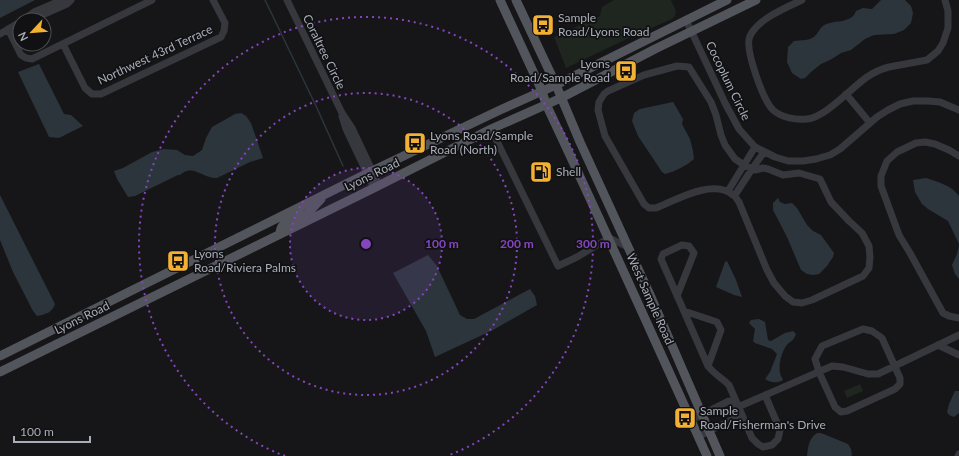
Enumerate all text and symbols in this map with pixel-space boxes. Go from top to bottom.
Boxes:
place label: Sample Road/Lyons Road [558,10,649,39]
north arrow [12,12,52,52]
street label: Coraltree Circle [300,12,349,92]
bus stop icon: Sample Road/Lyons Road [530,12,556,38]
street label: Northwest 43rd Terrace [95,21,215,88]
text: N [15,30,30,43]
street label: Cocoplum Circle [703,39,754,123]
place label: Lyons Road/Sample Road [510,56,610,85]
bus stop icon: Lyons Road/Sample Road [613,58,639,84]
place label: Lyons Road/Sample Road (North) [430,128,533,157]
bus stop icon: Lyons Road/Sample Road (North) [402,130,428,156]
street label: Lyons Road [342,155,402,194]
fuel station icon: Shell [528,159,554,185]
place label: Shell [556,164,581,179]
text: 100 m [425,236,459,251]
text: 200 m [500,236,534,251]
text: 300 m [576,236,610,251]
centre of rings [359,237,373,251]
place label: Lyons Road/Riviera Palms [194,246,296,275]
bus stop icon: Lyons Road/Riviera Palms [165,248,191,274]
street label: West Sample Road [624,251,677,347]
street label: Lyons Road [52,298,112,337]
place label: Sample Road/Fisherman's Drive [700,403,826,432]
bus stop icon: Sample Road/Fisherman's Drive [672,405,698,431]
scale bar [14,418,90,444]
text: 100 m [20,424,54,439]

